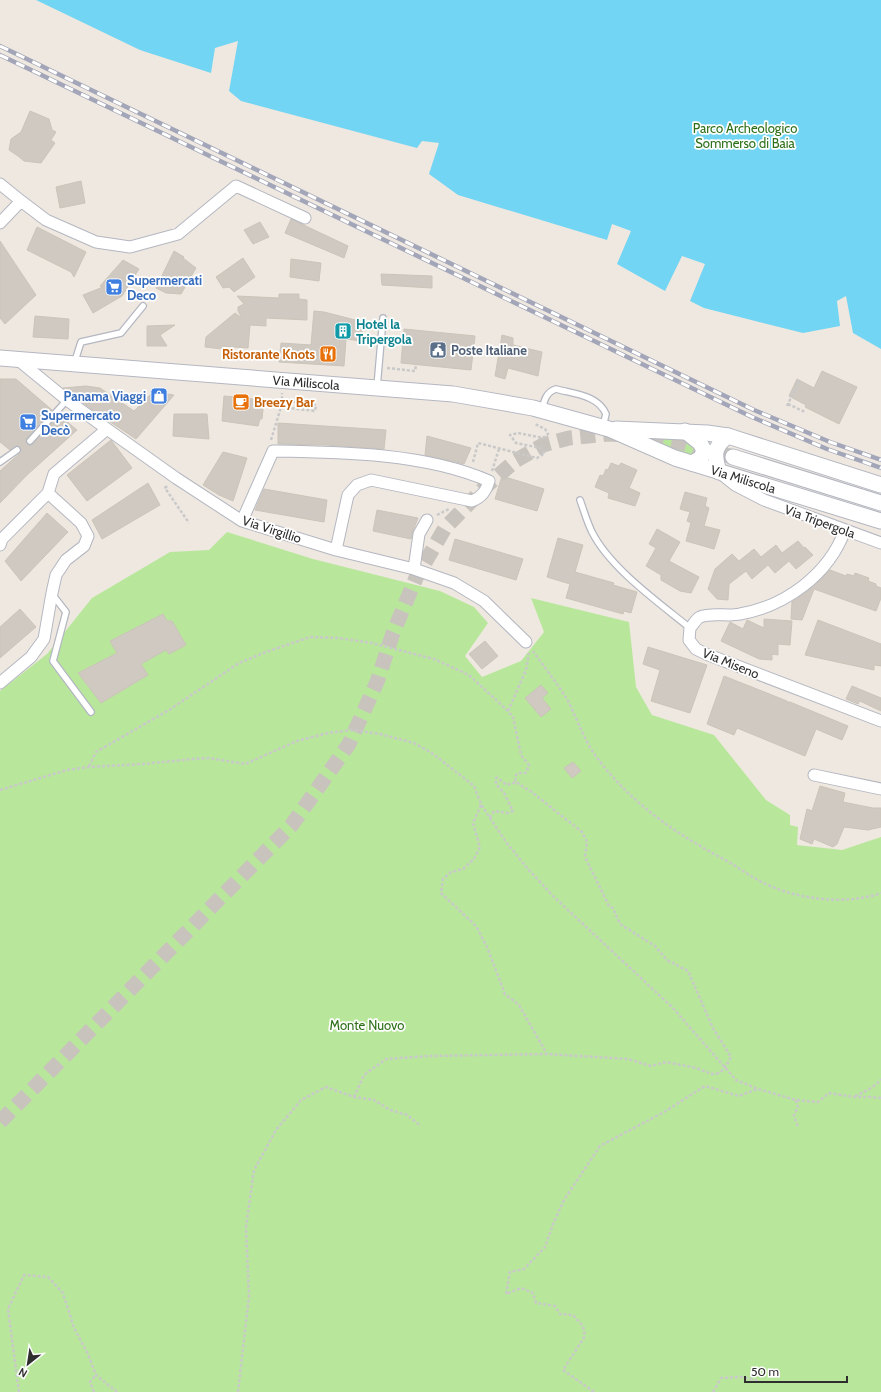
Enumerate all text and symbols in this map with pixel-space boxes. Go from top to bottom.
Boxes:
park label: Parco Archeologico Sommerso di Baia [693,120,797,151]
place label: Supermercati Deco [127,272,202,303]
supermarket icon: Supermercati Deco [104,277,124,297]
place label: Hotel la Tripergola [356,316,412,347]
building icon: Hotel la Tripergola [333,321,353,341]
public building icon: Poste Italiane [428,340,448,360]
place label: Poste Italiane [451,342,527,358]
restaurant icon: Ristorante Knots [318,344,338,364]
place label: Ristorante Knots [222,346,315,362]
street label: Via Miliscola [272,372,341,393]
shop icon: Panama Viaggi [149,386,169,406]
place label: Panama Viaggi [64,388,146,404]
cafe icon: Breezy Bar [231,392,251,412]
place label: Breezy Bar [254,394,315,410]
place label: Supermercato Decò [41,407,121,438]
supermarket icon: Supermercato Decò [18,412,38,432]
street label: Via Miliscola [709,461,778,497]
street label: Via Tripergola [783,501,858,541]
street label: Via Virgillio [240,512,304,546]
street label: Via Miseno [700,644,762,682]
park label: Monte Nuovo [330,1017,404,1033]
north arrow [8,1344,48,1384]
scale bar [745,1358,847,1384]
text: 50 m [751,1364,779,1379]
text: N [16,1365,30,1381]

